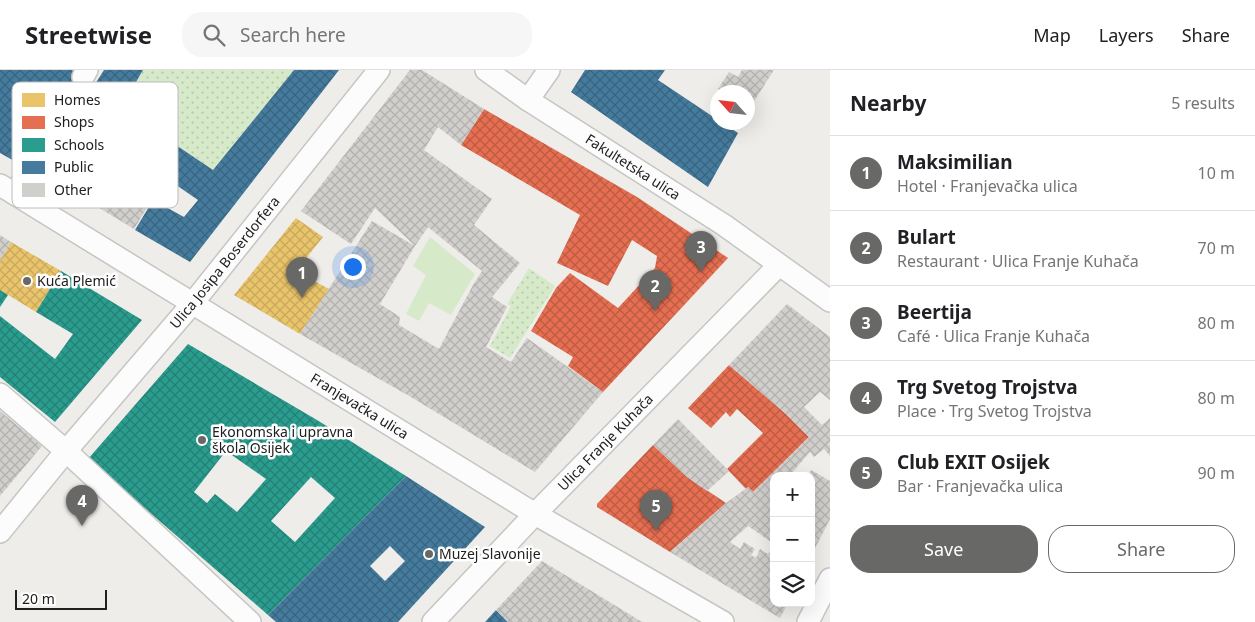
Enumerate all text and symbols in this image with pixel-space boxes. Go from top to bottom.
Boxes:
search box [182,12,532,57]
text: Streetwise [25,18,152,51]
icon: search [200,21,228,49]
text: Search here [240,22,346,48]
text: Map [1033,23,1071,47]
text: Layers [1099,23,1154,47]
text: Share [1182,23,1230,47]
legend [12,82,178,208]
north arrow [710,85,755,130]
text: Nearby [850,89,926,117]
text: Homes [54,90,101,109]
text: 5 results [1171,92,1235,114]
text: Shops [54,112,94,131]
street label: Fakultetska ulica [582,129,684,204]
text: Schools [54,135,105,154]
text: Maksimilian [897,149,1013,175]
text: Public [54,157,94,176]
text: 1 [861,162,871,184]
text: 10 m [1198,162,1235,184]
text: Hotel · Franjevačka ulica [897,175,1078,197]
text: Other [54,180,93,199]
street label: Ulica Josipa Boserdorfera [165,192,284,332]
text: Bulart [897,224,956,250]
pin: 3 [685,231,717,272]
text: 2 [861,237,871,259]
text: 70 m [1198,237,1235,259]
text: Restaurant · Ulica Franje Kuhača [897,250,1139,272]
your location [340,254,366,280]
pin: 1 [286,257,318,298]
pin: 2 [639,270,671,311]
place label: Kuća Plemić [37,271,116,290]
marker: Kuća Plemić [21,275,33,287]
text: Beertija [897,299,972,325]
text: 3 [861,312,871,334]
text: 80 m [1198,312,1235,334]
text: Café · Ulica Franje Kuhača [897,325,1090,347]
street label: Franjevačka ulica [307,368,412,443]
text: Trg Svetog Trojstva [897,374,1078,400]
text: 4 [861,387,871,409]
text: 80 m [1198,387,1235,409]
street label: Ulica Franje Kuhača [553,389,657,494]
text: Place · Trg Svetog Trojstva [897,400,1092,422]
place label: Ekonomska i upravna škola Osijek [212,422,353,457]
marker: Ekonomska i upravna škola Osijek [196,434,208,446]
text: Club EXIT Osijek [897,449,1050,475]
text: 5 [861,462,871,484]
text: 90 m [1198,462,1235,484]
map controls [770,472,815,607]
button: + [770,472,815,517]
text: Bar · Franjevačka ulica [897,475,1063,497]
pin: 4 [66,485,98,526]
pin: 5 [640,490,672,531]
button: − [770,517,815,562]
button: Save [850,525,1038,573]
button: Share [1048,525,1235,573]
place label: Muzej Slavonije [439,544,541,563]
marker: Muzej Slavonije [423,548,435,560]
button: layers [770,562,815,607]
scale bar [15,587,108,610]
text: 20 m [22,589,55,608]

